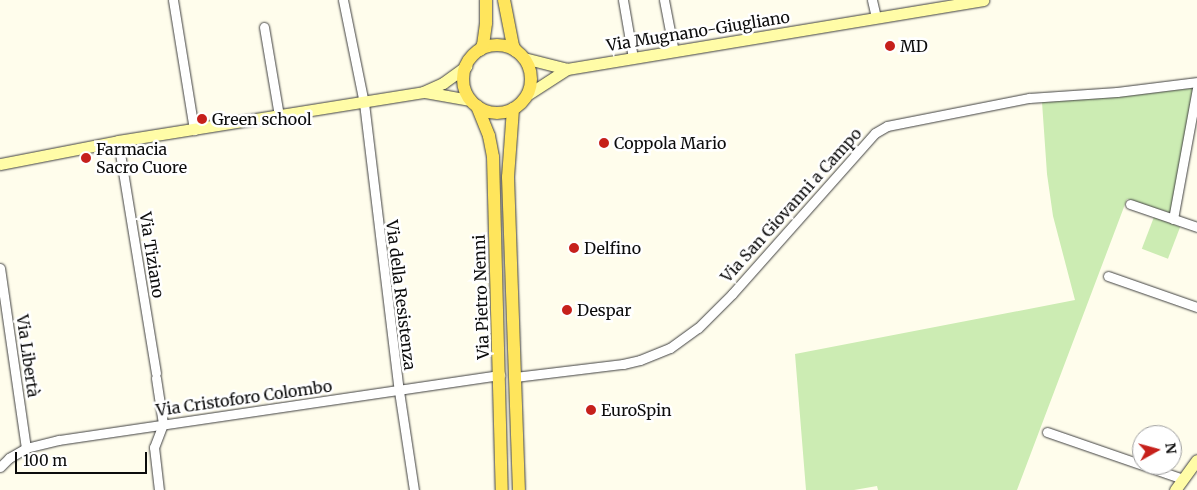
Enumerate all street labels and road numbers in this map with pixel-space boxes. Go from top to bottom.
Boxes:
street label: Via Mugnano-Giugliano [605,7,791,55]
street label: Via San Giovanni a Campo [717,124,865,286]
street label: Via Tiziano [136,211,168,299]
street label: Via della Resistenza [382,219,420,371]
street label: Via Pietro Nenni [469,234,493,360]
street label: Via Libertà [13,313,43,399]
street label: Via Cristoforo Colombo [155,376,333,420]

